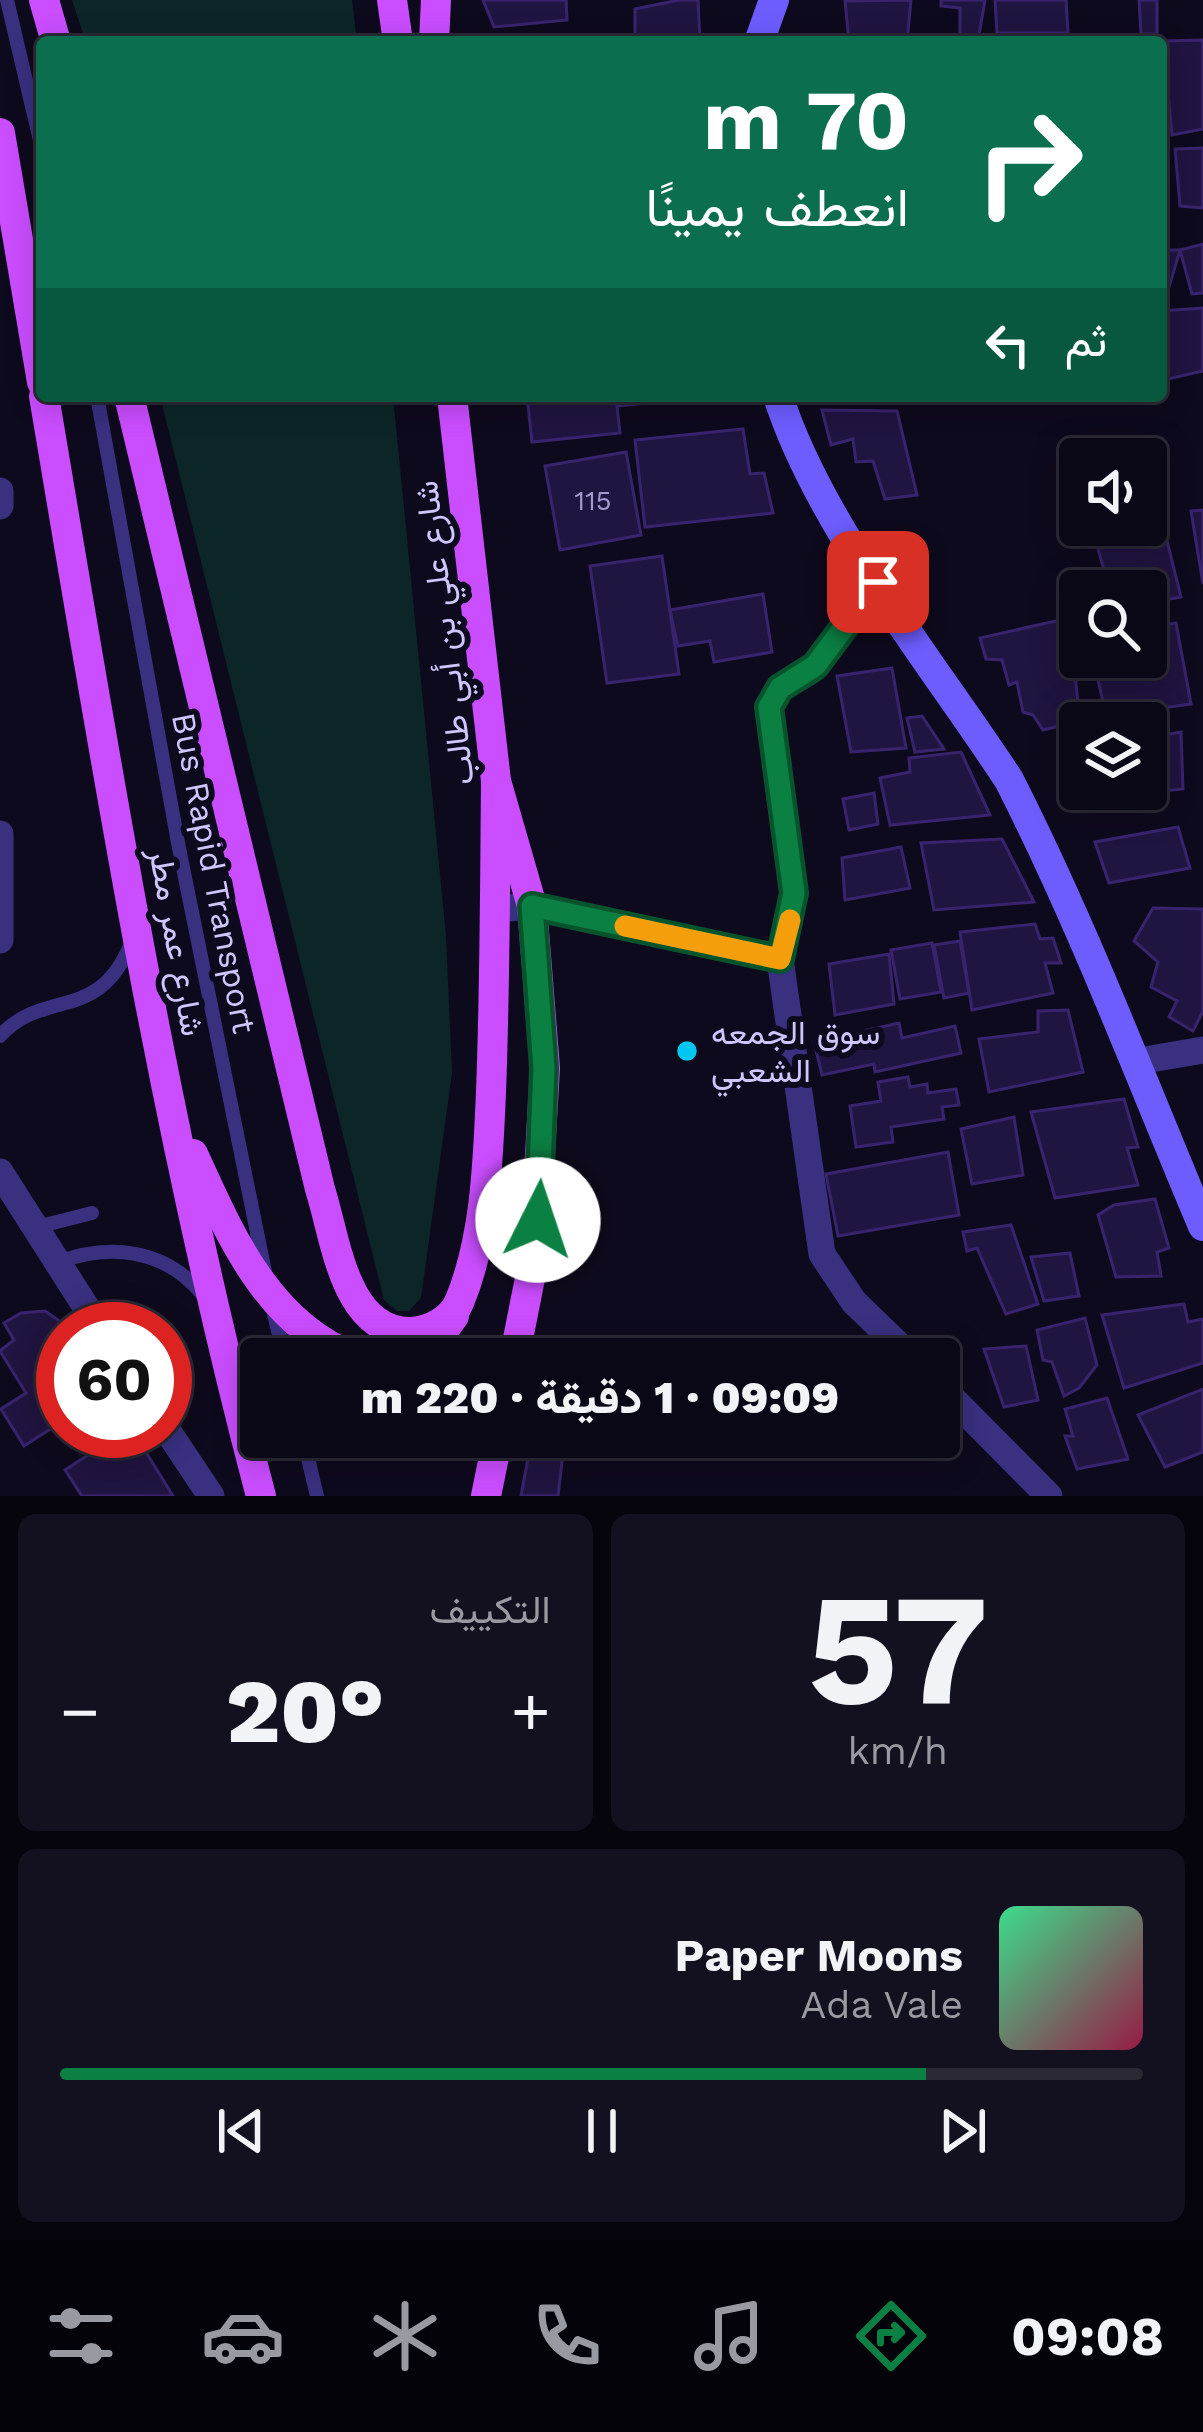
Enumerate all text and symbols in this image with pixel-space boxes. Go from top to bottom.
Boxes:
text: 70 m [703,71,909,169]
icon: right [951,84,1107,240]
text: انعطف يمينًا [645,176,909,239]
icon: left [975,312,1041,378]
text: ثم [1065,314,1107,367]
map controls [1059,438,1167,810]
button: sound [1059,438,1167,546]
street label: شارع علي بن أبي طالب [406,478,489,787]
house number: 115 [575,485,611,517]
pin [827,531,929,633]
icon: arrive [845,549,911,615]
button: search [1059,570,1167,678]
button: layers [1059,702,1167,810]
street label: Bus Rapid Transport [164,709,264,1037]
street label: شارع عمر مطر [138,844,213,1040]
place label: سوق الجمعه الشعبي [711,1013,880,1097]
marker: سوق الجمعه الشعبي [674,1038,700,1064]
position arrow [475,1157,601,1283]
speed limit sign: 60 [36,1302,192,1458]
text: 09:09 · 1 دقيقة · 220 m [361,1371,839,1424]
text: 57 [807,1558,988,1741]
text: التكييف [430,1587,551,1632]
text: 20° [226,1658,384,1764]
text: − [60,1673,100,1750]
text: + [511,1673,551,1750]
text: km/h [848,1728,948,1773]
text: Paper Moons [674,1929,963,1982]
text: Ada Vale [801,1982,963,2027]
icon: previous [208,2098,274,2164]
icon: pause [569,2098,635,2164]
icon: next [930,2098,996,2164]
icon: filters [39,2294,123,2378]
icon: car [201,2294,285,2378]
icon: climate [363,2294,447,2378]
icon: phone [525,2294,609,2378]
icon: music [687,2294,771,2378]
icon: directions [849,2294,933,2378]
text: 09:08 [1011,2305,1164,2368]

